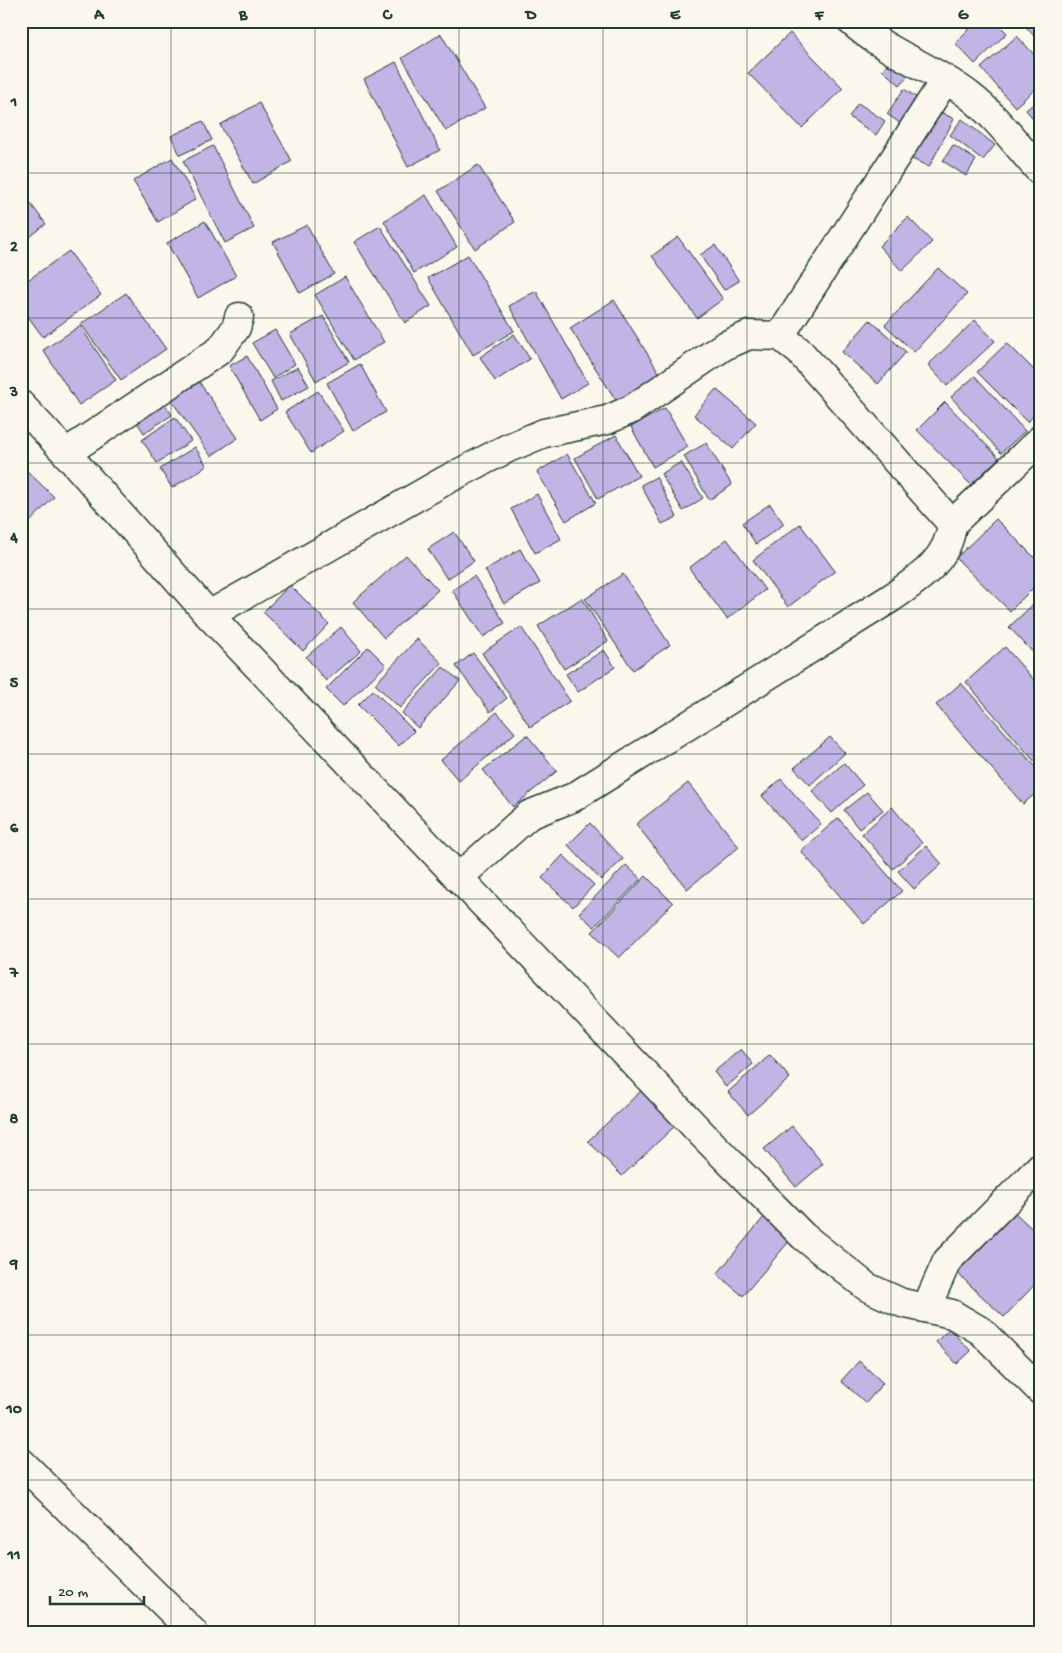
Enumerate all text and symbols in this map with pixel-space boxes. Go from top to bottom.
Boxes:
text: A [93,7,105,26]
text: B [238,7,248,26]
text: C [382,7,393,26]
text: D [524,7,537,26]
text: E [670,7,681,26]
text: F [814,7,825,26]
text: G [958,7,969,26]
text: 1 [10,94,17,113]
text: 2 [10,239,18,258]
text: 3 [9,384,18,403]
text: 4 [9,530,18,549]
text: 5 [10,675,19,694]
text: 6 [10,820,19,839]
text: 7 [9,965,19,984]
text: 8 [10,1111,19,1130]
text: 9 [9,1256,18,1275]
text: 10 [5,1401,22,1420]
text: 11 [7,1547,20,1566]
scale bar [50,1573,144,1605]
text: 20 m [58,1584,88,1602]

